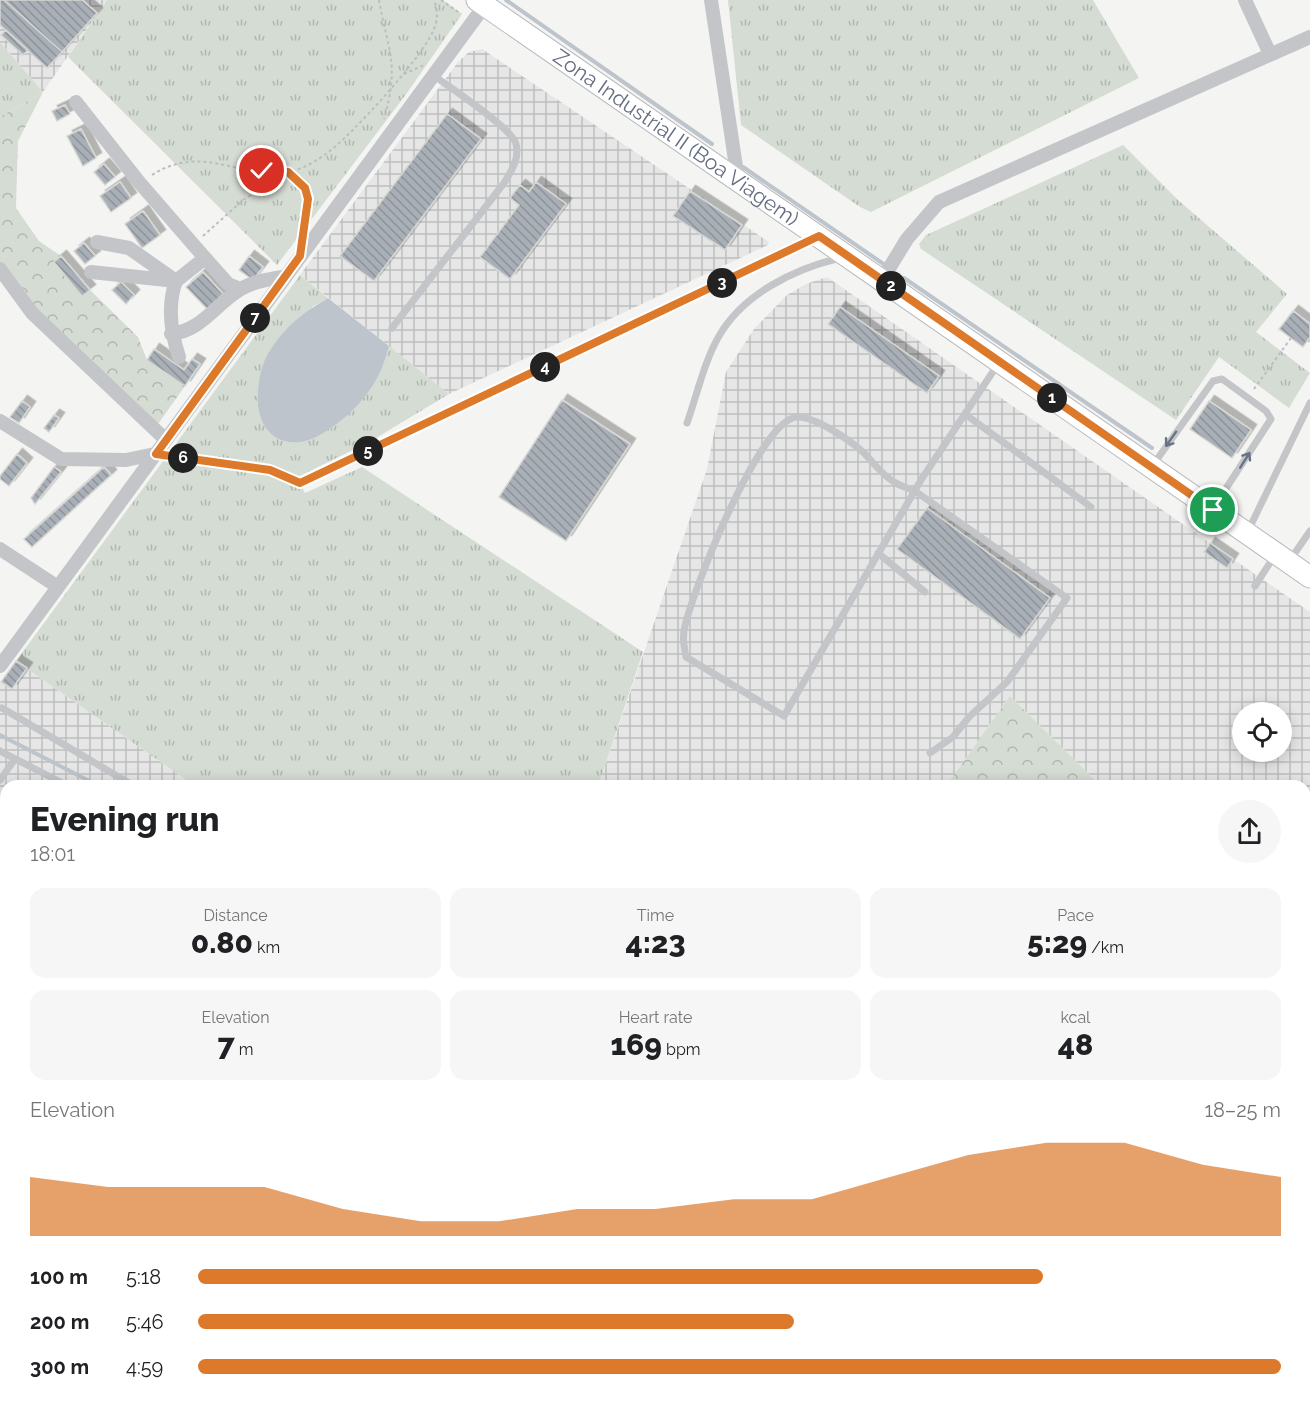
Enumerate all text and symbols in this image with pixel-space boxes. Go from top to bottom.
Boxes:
street label: Zona Industrial II (Boa Viagem) [549,44,804,231]
pin [236,145,287,196]
icon: check [245,154,278,187]
pin: 3 [707,268,737,298]
pin: 2 [876,271,906,301]
text: 3 [718,273,726,292]
text: 2 [886,276,896,295]
pin: 7 [240,303,270,333]
text: 7 [251,308,259,327]
pin: 4 [530,352,560,382]
text: 4 [540,357,550,376]
pin: 1 [1037,383,1067,413]
text: 1 [1048,388,1056,407]
one-way arrow [1165,431,1177,447]
pin: 5 [353,436,383,466]
text: 5 [364,441,372,460]
pin: 6 [168,443,198,473]
text: 6 [178,448,188,467]
one-way arrow [1239,452,1251,469]
pin [1187,484,1238,535]
icon: arrive [1196,493,1229,526]
map controls [1232,702,1292,762]
button: locate [1232,702,1292,762]
text: Evening run [30,800,220,839]
button: share [1218,800,1281,863]
text: 18:01 [30,842,75,866]
text: Distance [203,906,268,925]
text: Time [637,906,674,925]
text: Pace [1057,906,1094,925]
text: 0.80 [191,925,253,960]
text: 4:23 [625,925,686,960]
text: 5:29 [1027,925,1087,960]
text: km [253,938,280,957]
text: /km [1087,938,1124,957]
text: Elevation [202,1008,269,1027]
text: Heart rate [619,1008,692,1027]
text: kcal [1061,1008,1090,1027]
text: 7 [217,1027,235,1062]
text: 169 [611,1027,662,1062]
text: 48 [1058,1027,1093,1062]
text: m [235,1040,254,1059]
text: bpm [662,1040,700,1059]
text: Elevation [30,1098,115,1122]
text: 18–25 m [1204,1098,1281,1122]
text: 100 m [30,1265,88,1289]
text: 5:18 [126,1265,161,1289]
text: 200 m [30,1310,89,1334]
text: 5:46 [126,1310,164,1334]
text: 300 m [30,1355,89,1379]
text: 4:59 [126,1355,163,1379]

